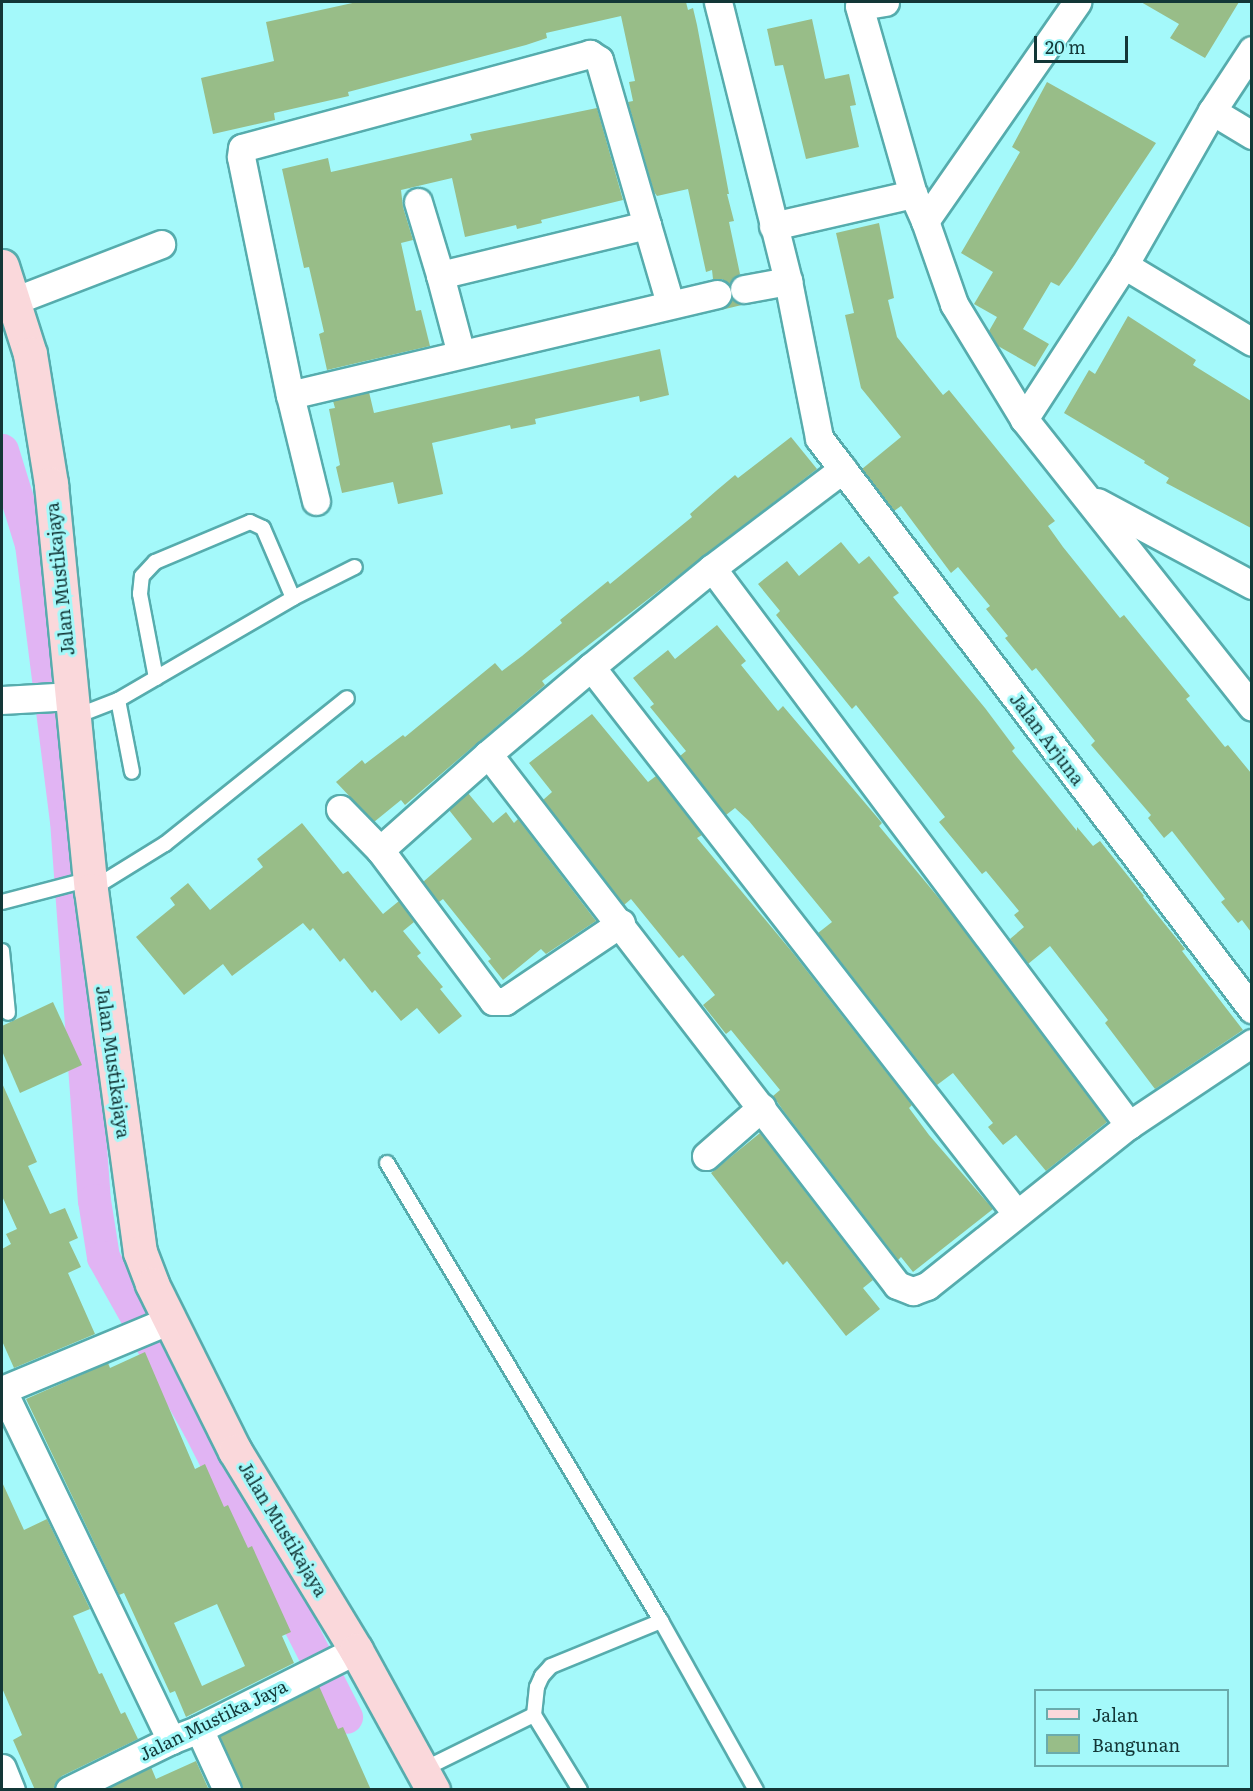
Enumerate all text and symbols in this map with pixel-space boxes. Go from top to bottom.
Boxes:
scale bar [1037,24,1132,62]
text: 20 m [1045,33,1086,60]
street label: Jalan Mustikajaya [41,501,79,657]
street label: Jalan Arjuna [1005,689,1089,789]
street label: Jalan Mustikajaya [92,984,134,1140]
street label: Jalan Mustikajaya [234,1457,332,1601]
street label: Jalan Mustika Jaya [135,1675,291,1765]
legend [1034,1689,1229,1767]
text: Jalan [1092,1701,1138,1728]
text: Bangunan [1092,1731,1180,1758]

